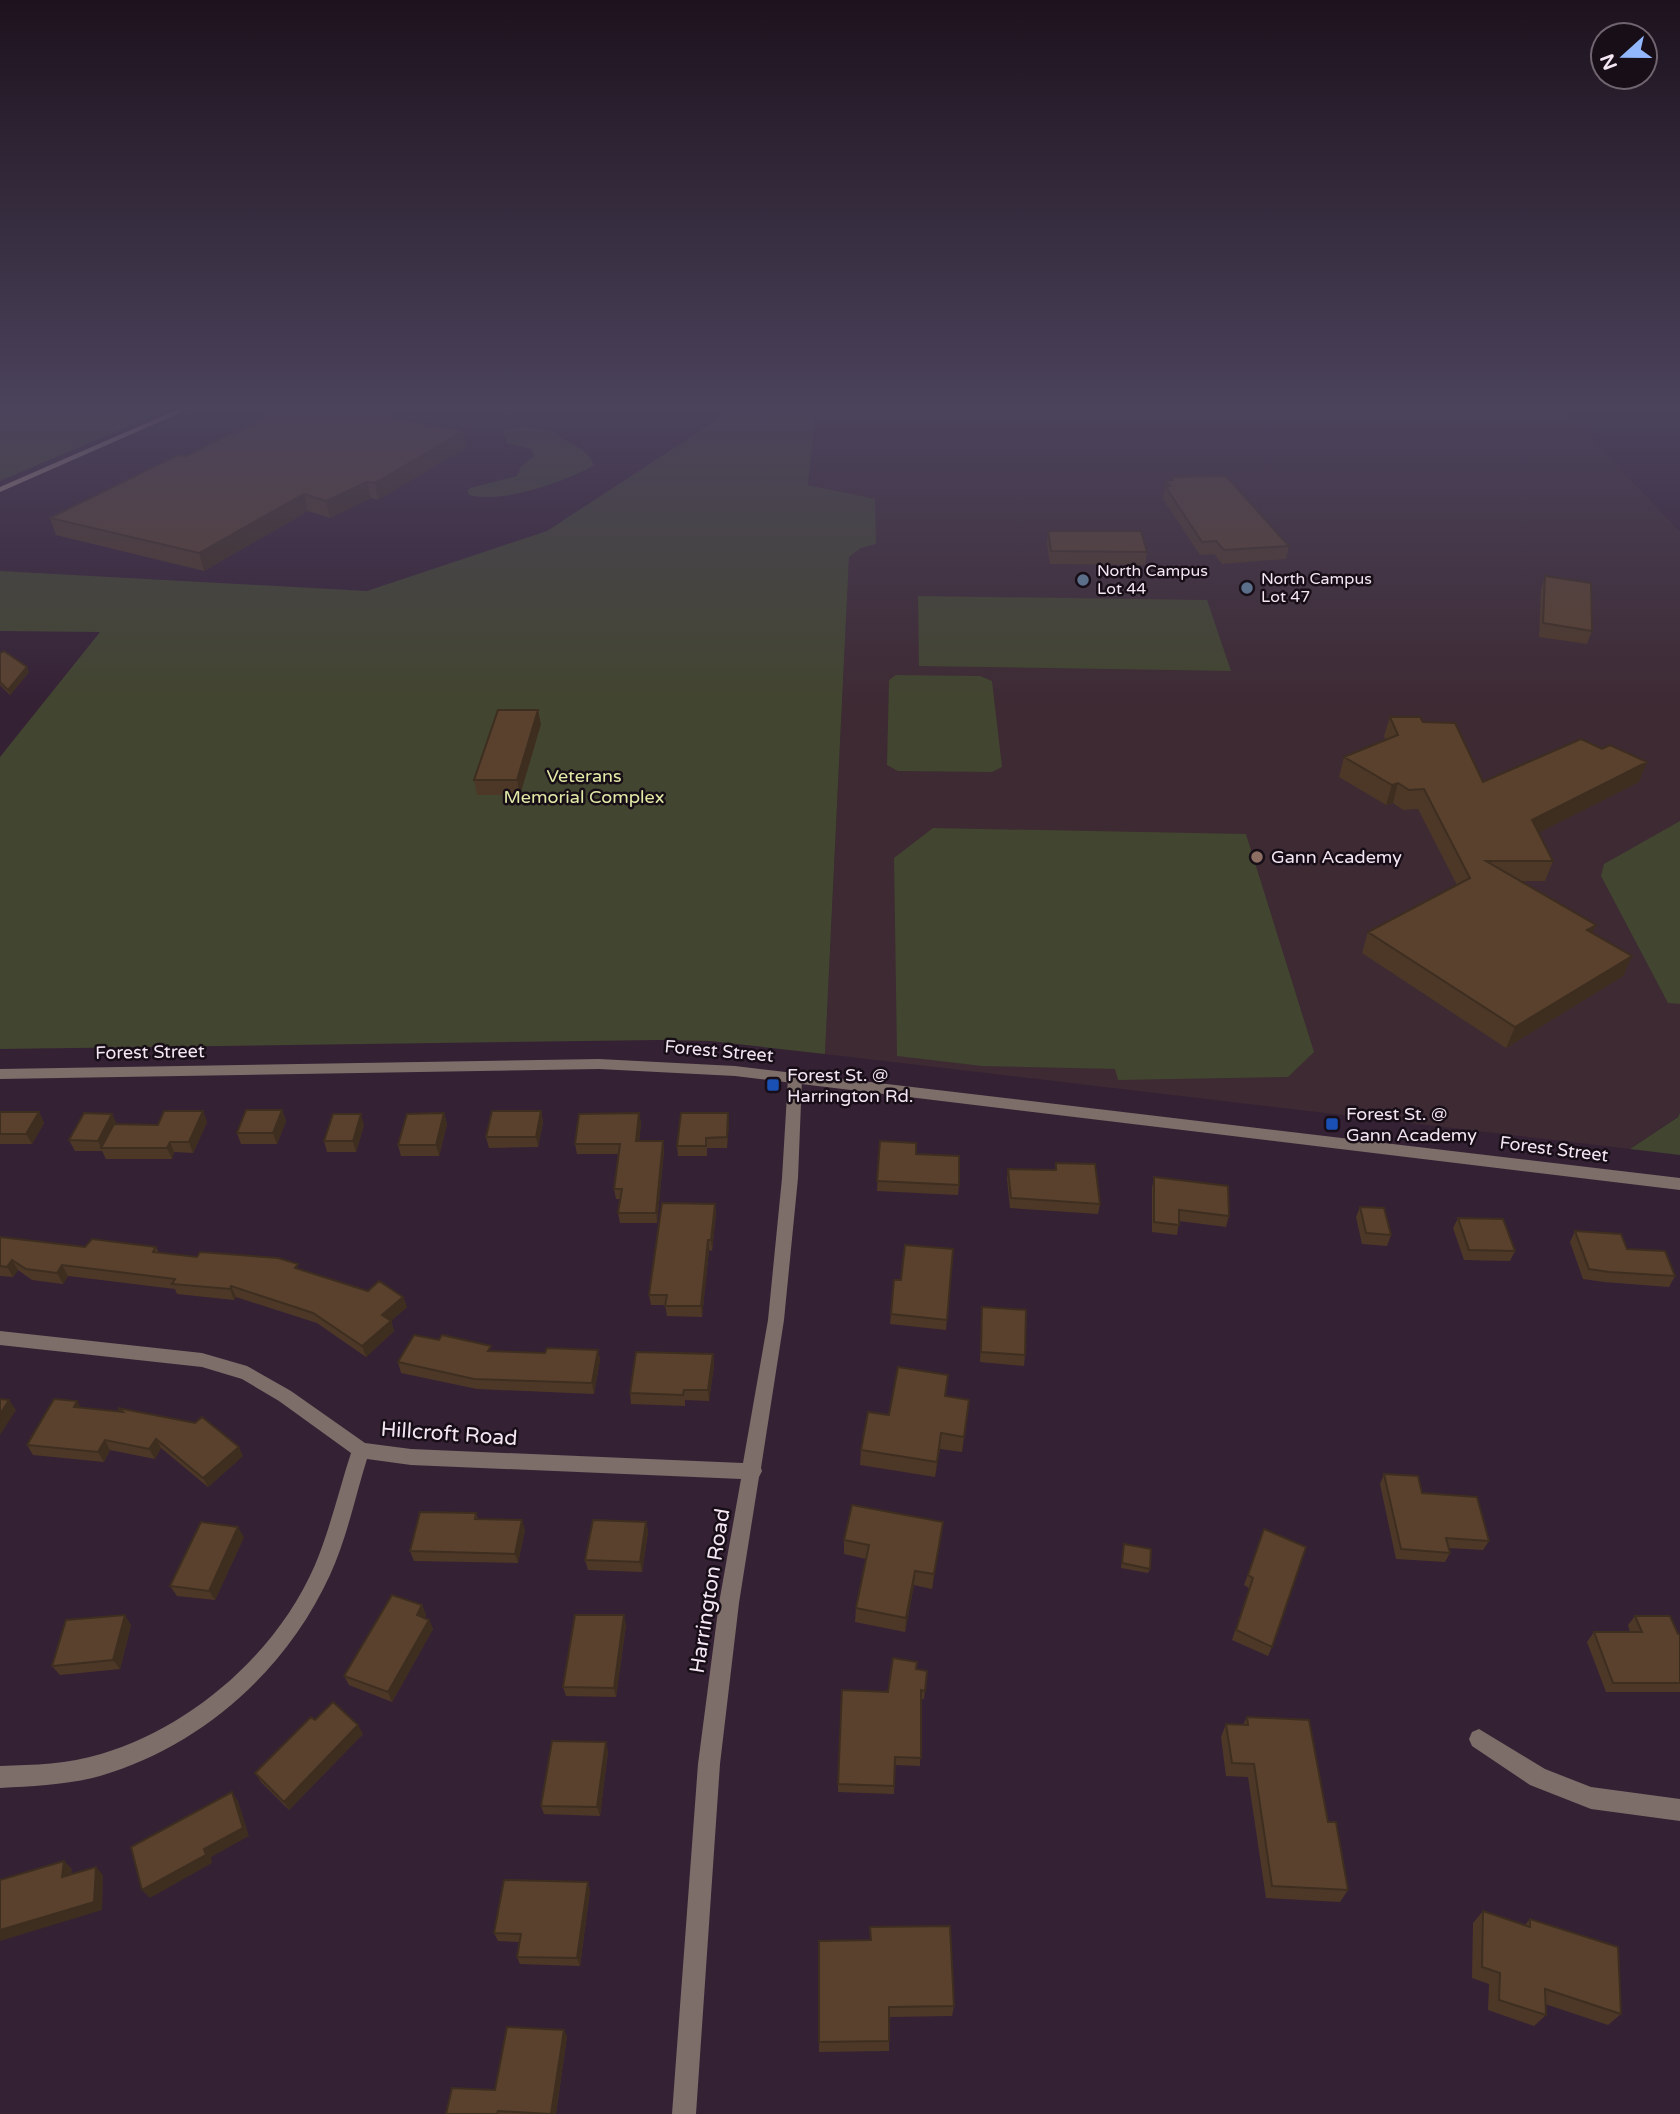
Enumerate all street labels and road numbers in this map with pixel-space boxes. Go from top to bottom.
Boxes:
street label: Forest Street [663,1035,775,1067]
street label: Forest Street [95,1040,205,1064]
street label: Forest Street [1498,1131,1610,1167]
street label: Hillcroft Road [380,1417,518,1451]
street label: Harrington Road [685,1507,735,1675]

